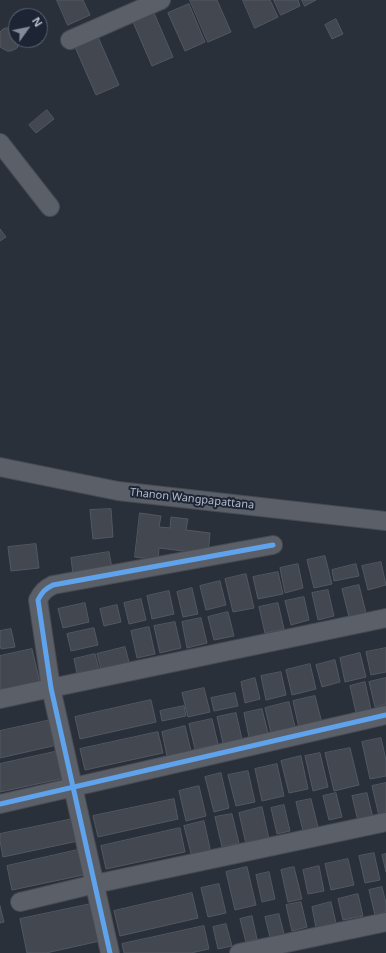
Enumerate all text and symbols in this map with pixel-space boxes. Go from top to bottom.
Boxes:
north arrow [8,8,48,48]
text: N [29,14,46,30]
street label: Thanon Wangpapattana [129,486,255,512]

